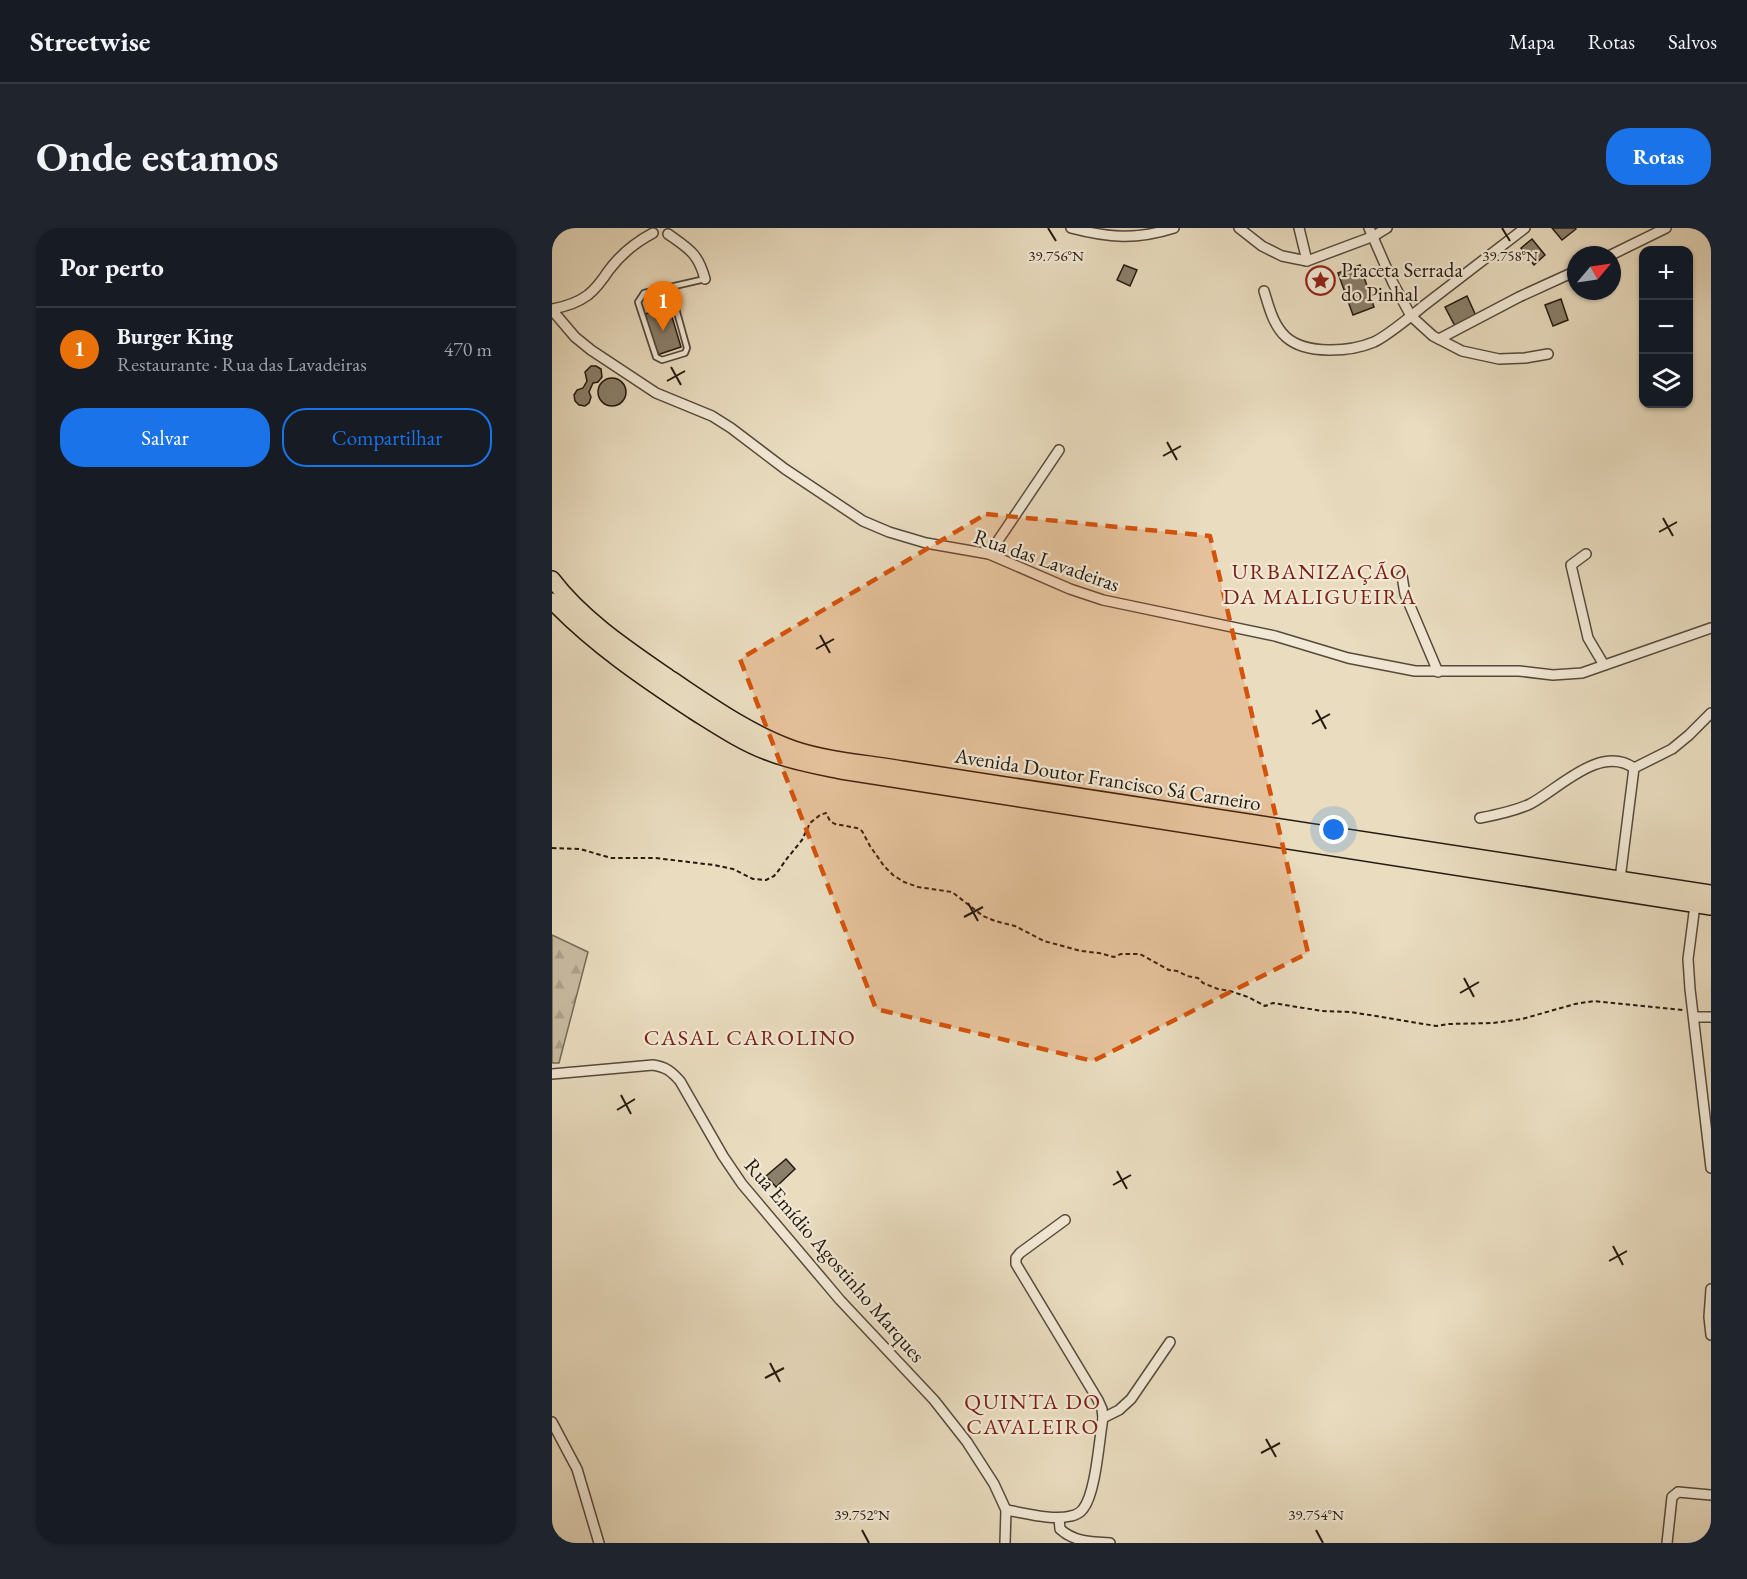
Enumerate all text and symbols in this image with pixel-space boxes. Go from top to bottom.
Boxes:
text: Streetwise [30,23,150,59]
text: Mapa [1509,28,1555,55]
text: Rotas [1588,28,1635,55]
text: Salvos [1668,28,1717,55]
button: Rotas [1606,128,1711,185]
text: Onde estamos [36,129,279,184]
text: 39.756°N [1028,246,1084,265]
text: 39.758°N [1482,246,1538,265]
north arrow [1567,246,1621,300]
map controls [1639,246,1693,408]
button: + [1639,246,1693,300]
text: Por perto [60,250,164,284]
place label: Praceta Serrada do Pinhal [1341,256,1463,307]
place icon: Praceta Serrada do Pinhal [1304,265,1336,297]
pin: 1 [644,282,682,331]
button: − [1639,300,1693,354]
text: Burger King [117,322,233,351]
text: 1 [74,336,85,362]
text: 470 m [444,336,492,362]
text: Restaurante · Rua das Lavadeiras [117,351,367,377]
button: layers [1639,354,1693,408]
button: Salvar [60,408,270,467]
button: Compartilhar [282,408,492,467]
street label: Rua das Lavadeiras [971,522,1124,598]
district label: URBANIZAÇÃO DA MALIGUEIRA [1223,557,1417,611]
street label: Avenida Doutor Francisco Sá Carneiro [952,741,1263,817]
your location [1319,815,1348,844]
district label: CASAL CAROLINO [644,1023,856,1052]
street label: Rua Emídio Agostinho Marques [739,1152,931,1368]
district label: QUINTA DO CAVALEIRO [964,1387,1102,1441]
text: 39.752°N [834,1505,890,1524]
text: 39.754°N [1288,1505,1344,1524]

